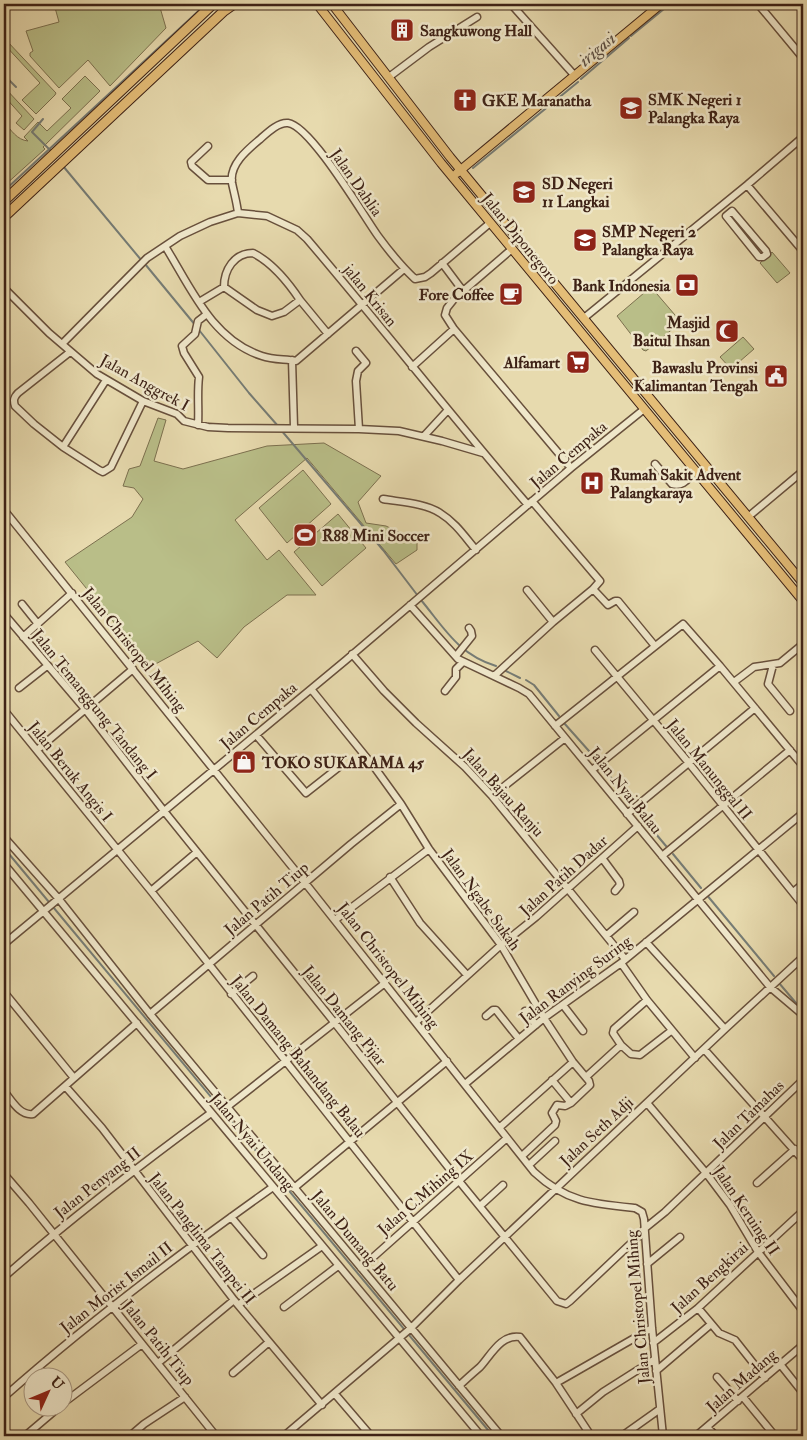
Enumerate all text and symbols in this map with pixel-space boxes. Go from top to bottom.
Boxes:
building icon: Sangkuwong Hall [389,17,415,43]
place label: Sangkuwong Hall [420,21,533,42]
water label: irigasi [574,27,621,71]
church icon: GKE Maranatha [452,87,478,113]
place label: SMK Negeri 1 Palangka Raya [648,90,742,129]
place label: GKE Maranatha [482,91,591,111]
school or university icon: SMK Negeri 1 Palangka Raya [618,95,644,121]
street label: Jalan Dahlia [324,144,387,221]
place label: SD Negeri 11 Langkai [542,174,613,213]
school or university icon: SD Negeri 11 Langkai [511,179,537,205]
street label: Jalan Diponegoro [476,188,563,289]
place label: SMP Negeri 2 Palangka Raya [602,222,696,261]
school or university icon: SMP Negeri 2 Palangka Raya [572,227,598,253]
street label: jalan Krisan [337,258,401,331]
bank icon: Bank Indonesia [674,272,700,298]
place label: Bank Indonesia [572,276,670,296]
cafe icon: Fore Coffee [498,281,524,307]
place label: Fore Coffee [419,285,494,305]
place label: Masjid Baitul Ihsan [633,313,711,351]
mosque icon: Masjid Baitul Ihsan [714,318,740,344]
supermarket icon: Alfamart [565,349,591,375]
street label: Jalan Anggrek I [95,350,193,417]
place label: Alfamart [503,353,561,373]
place label: Bawaslu Provinsi Kalimantan Tengah [634,358,759,397]
public building icon: Bawaslu Provinsi Kalimantan Tengah [763,363,789,389]
street label: Jalan Cempaka [525,416,612,494]
place label: Rumah Sakit Advent Palangkaraya [610,465,742,504]
hospital icon: Rumah Sakit Advent Palangkaraya [579,470,605,496]
sports icon: R88 Mini Soccer [292,522,318,548]
place label: R88 Mini Soccer [322,526,431,546]
street label: Jalan Christopel Mihing [76,583,191,717]
street label: Jalan Temanggung Tandang I [26,625,161,785]
street label: Jalan Cempaka [215,677,302,755]
street label: Jalan Manunggal II [661,714,756,825]
street label: Jalan Beruk Angis I [22,717,117,826]
street label: Jalan Nyai Balau [583,742,666,839]
street label: Jalan Bajau Ranju [457,744,548,842]
shop icon: TOKO SUKARAMA 45 [231,749,257,775]
place label: TOKO SUKARAMA 45 [261,753,425,773]
street label: Jalan Patih Dadar [515,831,613,922]
street label: Jalan Ngabe Sukah [436,844,525,955]
street label: Jalan Patih Tiup [220,858,314,941]
street label: Jalan Christopel Mihing [331,898,444,1034]
street label: Jalan Ranying Suring [515,930,637,1030]
street label: Jalan Damang Pijar [296,961,391,1070]
street label: Jalan Damang Bahandang Balau [225,971,370,1143]
street label: Jalan Tamahas [708,1076,789,1155]
street label: Jalan Nyai Undang [204,1088,300,1196]
street label: Jalan Seth Adji [555,1093,638,1172]
street label: Jalan Penyang II [49,1143,146,1224]
street label: Jalan C.Mihing IX [373,1145,479,1241]
street label: Jalan Keruing II [708,1161,783,1260]
street label: Jalan Panglima Tampei II [143,1168,260,1309]
street label: Jalan Dumang Batu [306,1185,403,1296]
street label: Jalan Christopel Mihing [621,1228,656,1386]
street label: Jalan Morist Ismail II [55,1238,178,1339]
street label: Jalan Bengkirai [666,1238,753,1319]
street label: Jalan Patih Tiup [116,1295,199,1390]
street label: Jalan Madang [701,1344,783,1418]
north arrow [22,1368,72,1418]
text: U [47,1373,67,1394]

